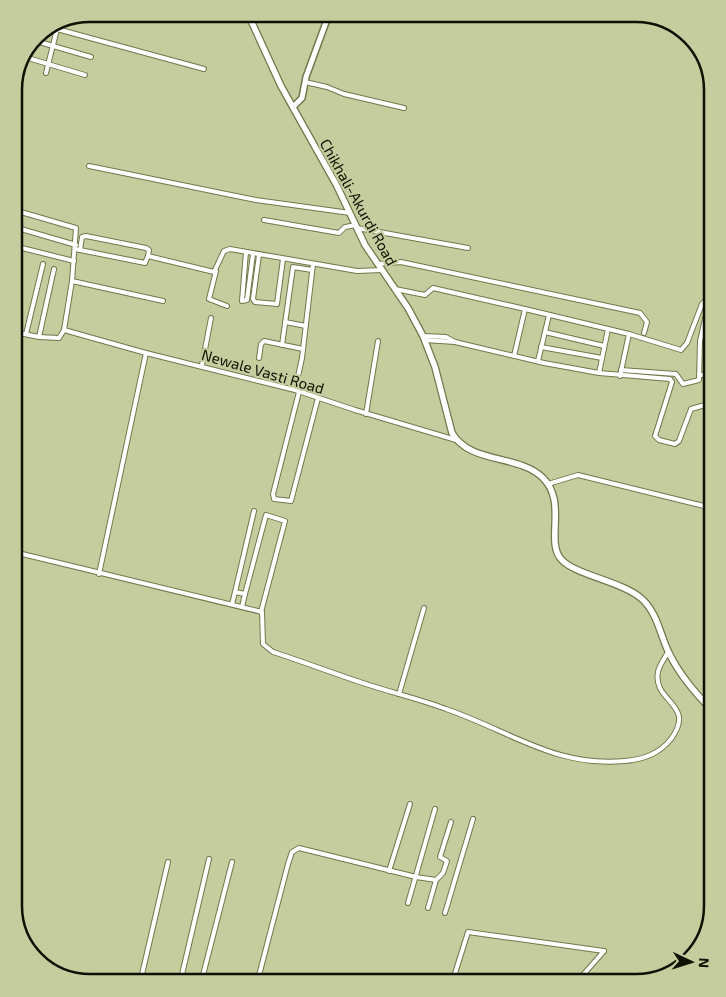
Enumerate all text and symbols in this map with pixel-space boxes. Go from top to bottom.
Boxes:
street label: Chikhali-Akurdi Road [317,136,401,268]
street label: Newale Vasti Road [200,345,326,397]
north arrow [666,937,716,987]
text: N [696,957,713,969]

